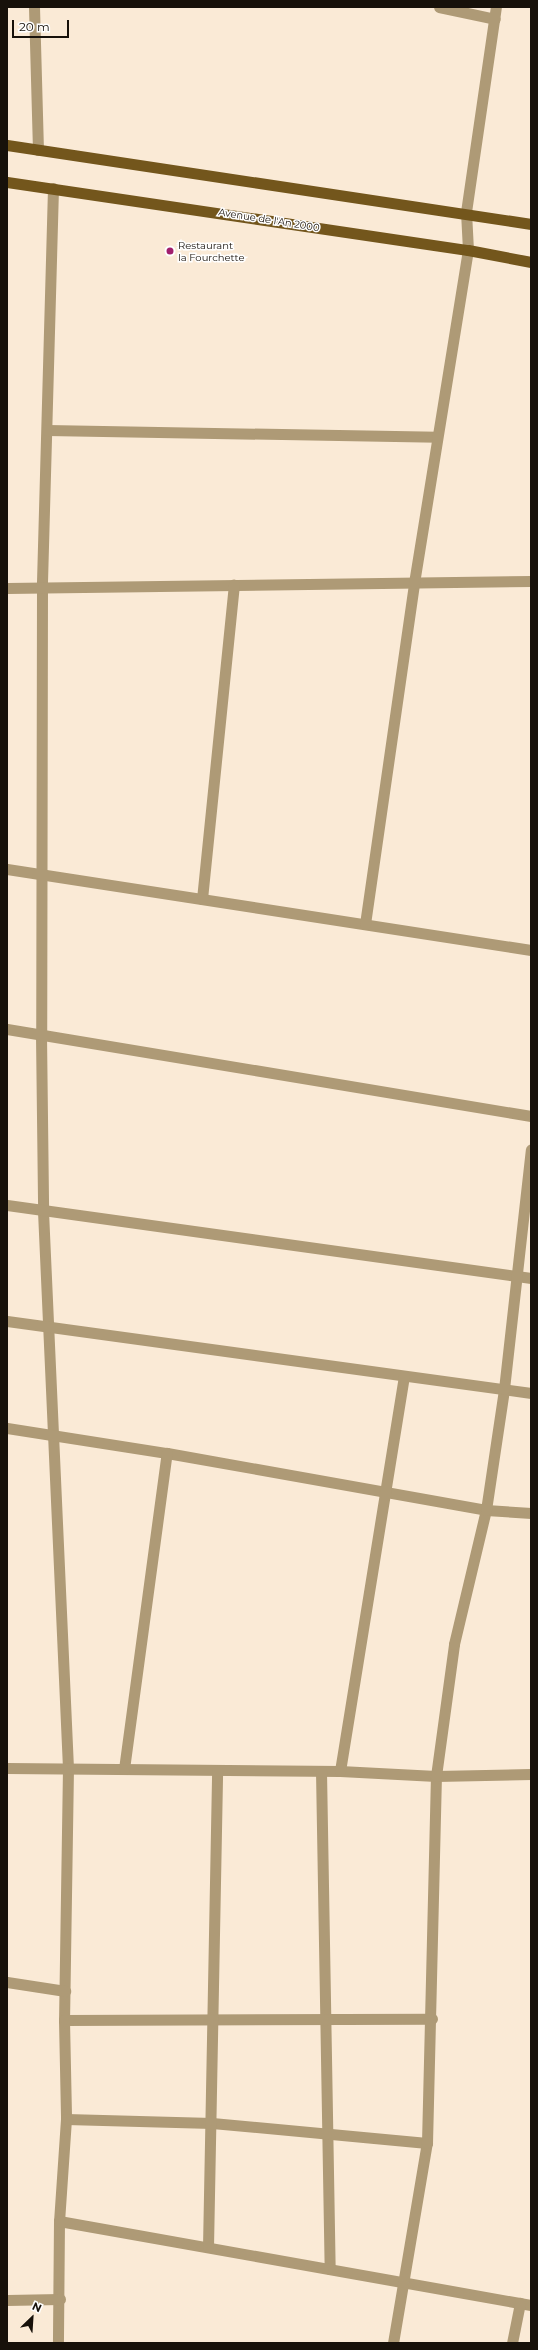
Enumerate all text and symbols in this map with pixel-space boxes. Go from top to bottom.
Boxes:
scale bar [14,12,71,38]
text: 20 m [19,19,50,34]
street label: Avenue de l'An 2000 [218,206,320,234]
place label: Restaurant la Fourchette [178,239,244,262]
marker: Restaurant la Fourchette [165,246,175,256]
north arrow [12,2298,52,2338]
text: N [30,2299,44,2315]

